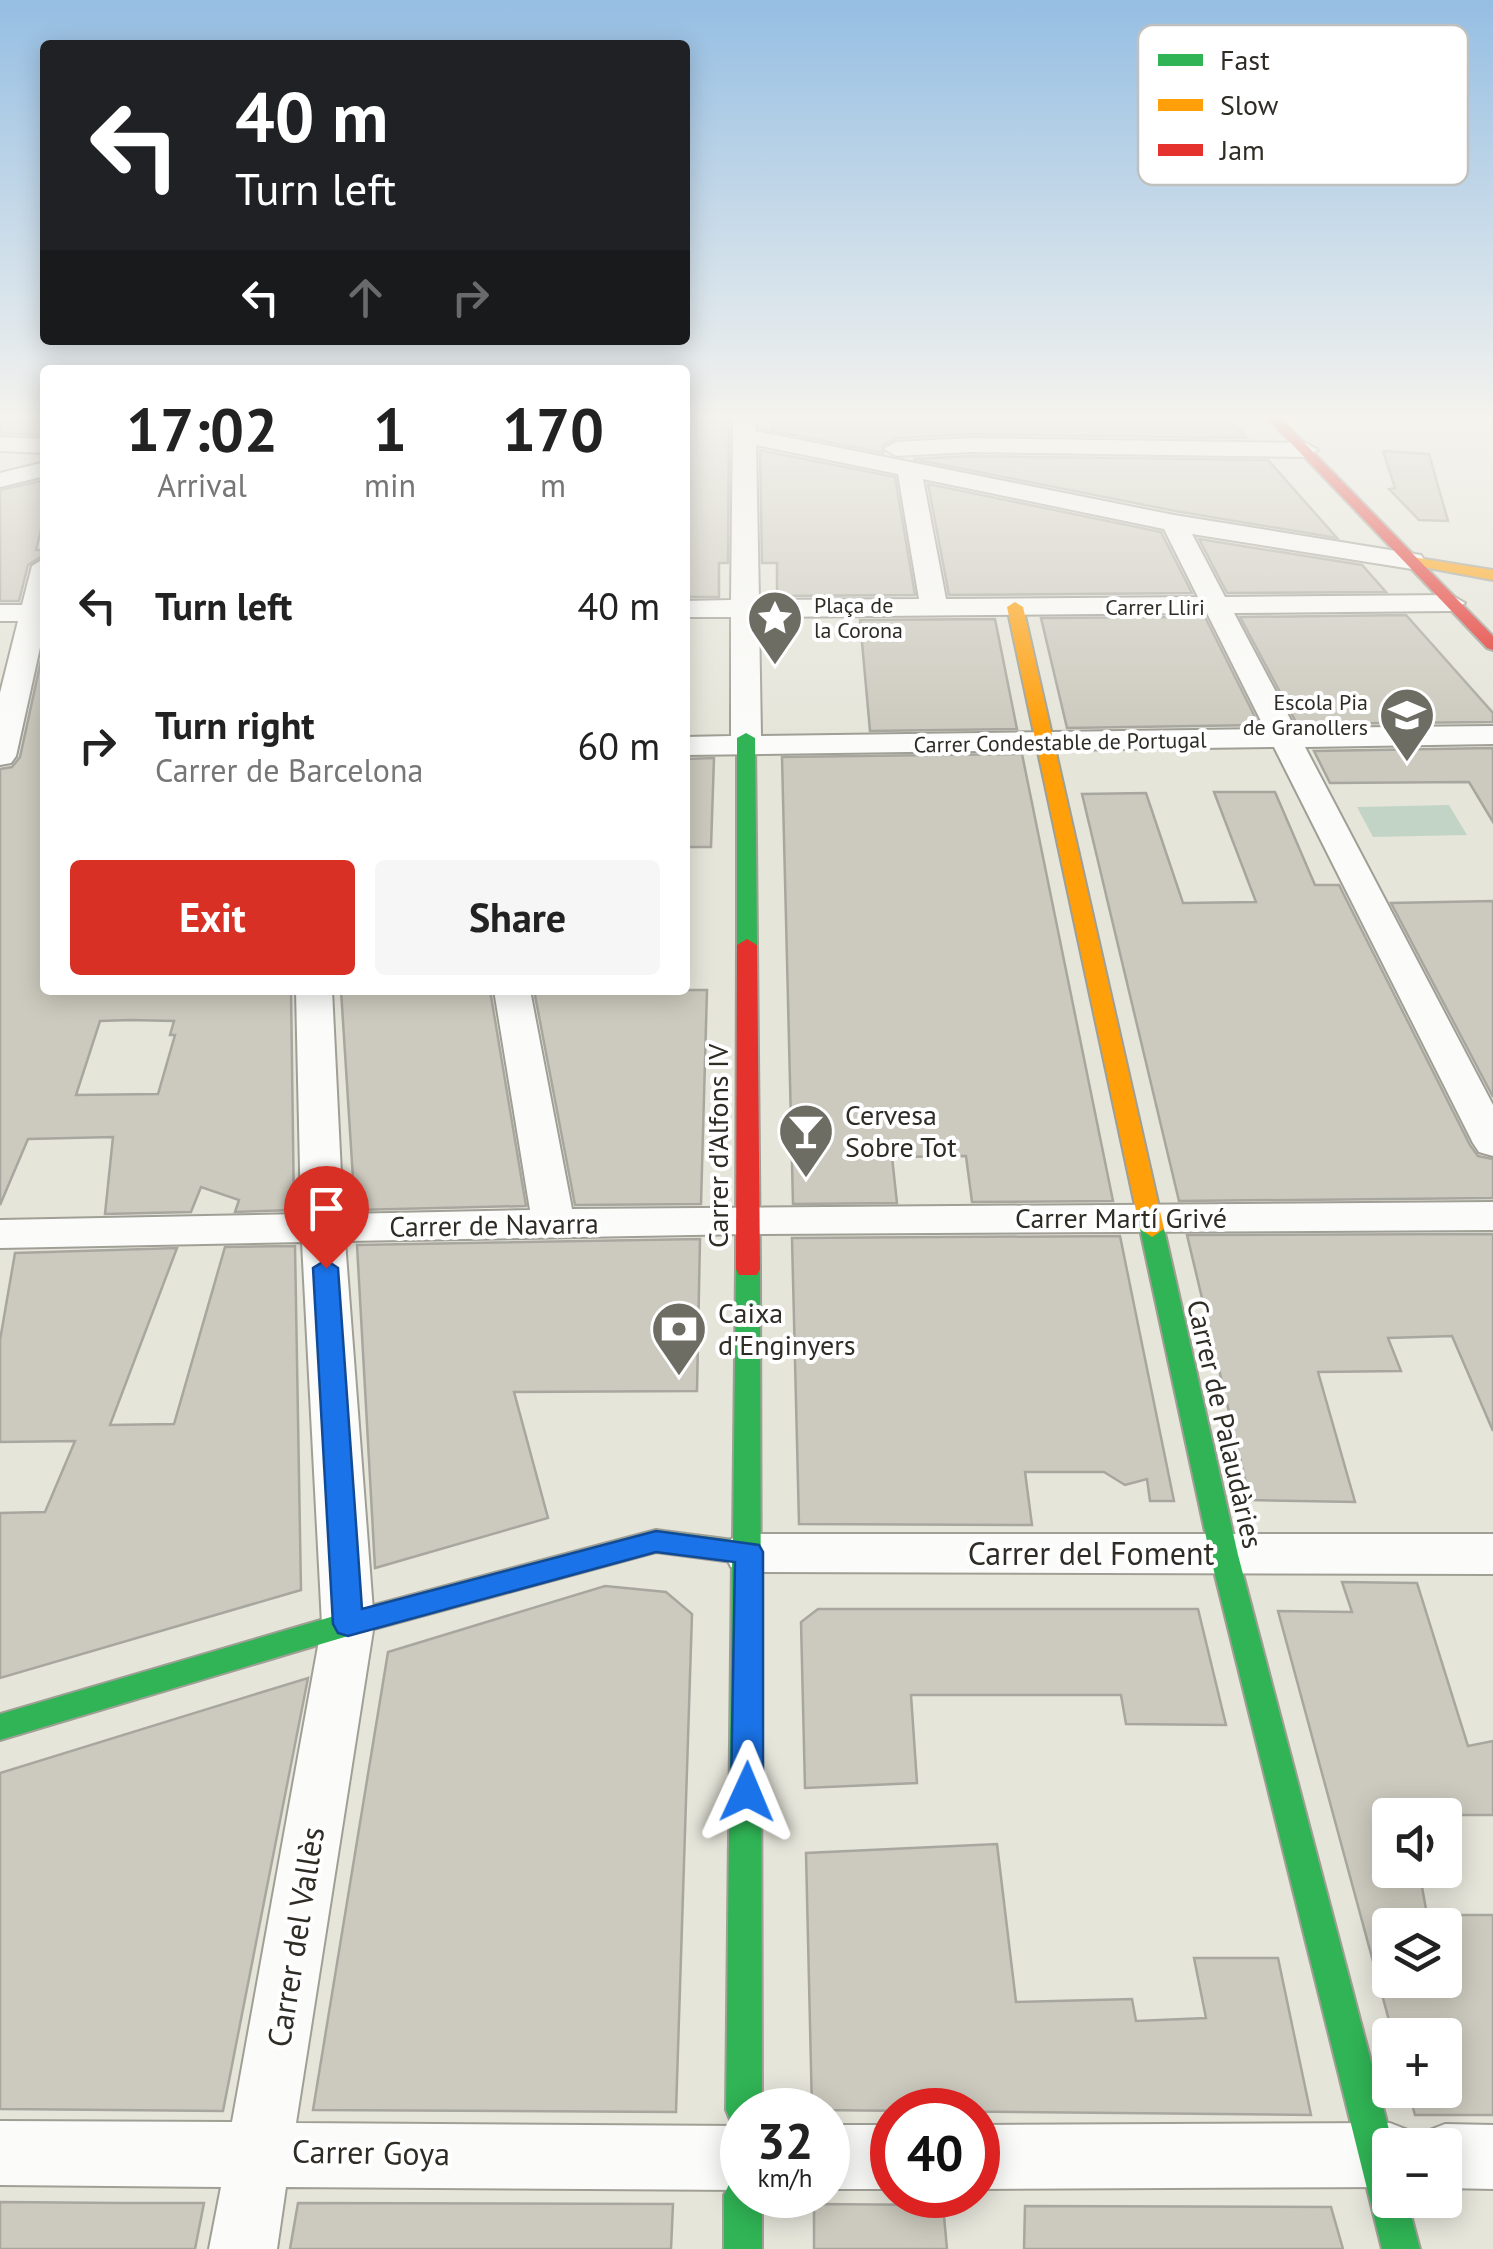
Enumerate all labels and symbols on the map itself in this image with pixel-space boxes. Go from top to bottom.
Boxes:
legend [1138,25,1468,185]
text: Fast [1220,41,1270,78]
text: Slow [1220,86,1279,123]
text: Jam [1219,131,1265,168]
place icon: Plaça de la Corona [745,588,805,667]
place label: Plaça de la Corona [814,591,903,644]
street label: Carrer Lliri [1105,593,1205,621]
school or university icon: Escola Pia de Granollers [1377,685,1437,764]
place label: Escola Pia de Granollers [1243,688,1368,741]
street label: Carrer Condestable de Portugal [913,725,1207,759]
street label: Carrer d'Alfons IV [699,1044,736,1248]
place label: Cervesa Sobre Tot [845,1096,957,1165]
bar icon: Cervesa Sobre Tot [776,1101,836,1180]
pin [284,1166,369,1269]
street label: Carrer Martí Grivé [1015,1199,1227,1236]
street label: Carrer de Navarra [389,1204,599,1245]
place label: Caixa d'Enginyers [718,1294,856,1363]
street label: Carrer de Palaudàries [1179,1296,1272,1552]
bank icon: Caixa d'Enginyers [649,1299,709,1378]
street label: Carrer del Foment [968,1532,1214,1574]
position arrow [695,1740,799,1844]
street label: Carrer del Vallès [257,1824,333,2050]
speed limit sign: 40 [870,2088,1000,2218]
street label: Carrer Goya [292,2130,450,2174]

